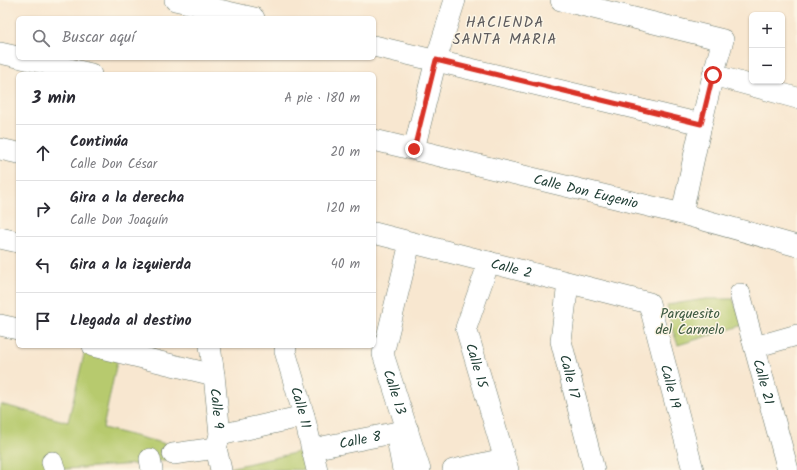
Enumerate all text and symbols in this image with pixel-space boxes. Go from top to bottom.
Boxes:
district label: HACIENDA SANTA MARIA [453,11,557,52]
map controls [749,12,785,84]
button: + [749,12,785,48]
search box [16,16,376,60]
text: Buscar aquí [62,26,135,50]
icon: search [30,27,52,49]
button: − [749,48,785,84]
route start [704,66,722,84]
text: 3 min [32,85,76,112]
text: A pie · 180 m [284,88,360,109]
text: Continúa [70,130,128,154]
route end [405,140,423,158]
icon: ahead [32,142,54,164]
text: 20 m [330,142,360,163]
text: Calle Don César [70,154,157,175]
street label: Calle Don Eugenio [531,169,640,215]
text: Gira a la derecha [70,186,184,210]
icon: right [32,198,54,220]
text: 120 m [326,198,360,219]
text: Calle Don Joaquín [70,210,168,231]
text: Gira a la izquierda [70,253,191,277]
street label: Calle 2 [488,253,534,285]
icon: left [32,254,54,276]
text: 40 m [331,254,360,275]
park label: Parquesito del Carmelo [655,303,725,341]
text: Llegada al destino [70,309,192,333]
icon: arrive [32,310,54,332]
street label: Calle 15 [459,341,494,392]
street label: Calle 17 [553,352,585,402]
street label: Calle 21 [746,357,780,407]
street label: Calle 19 [654,362,686,411]
street label: Calle 13 [377,367,412,418]
street label: Calle 11 [284,384,317,431]
street label: Calle 9 [203,387,229,430]
street label: Calle 8 [337,425,384,455]

